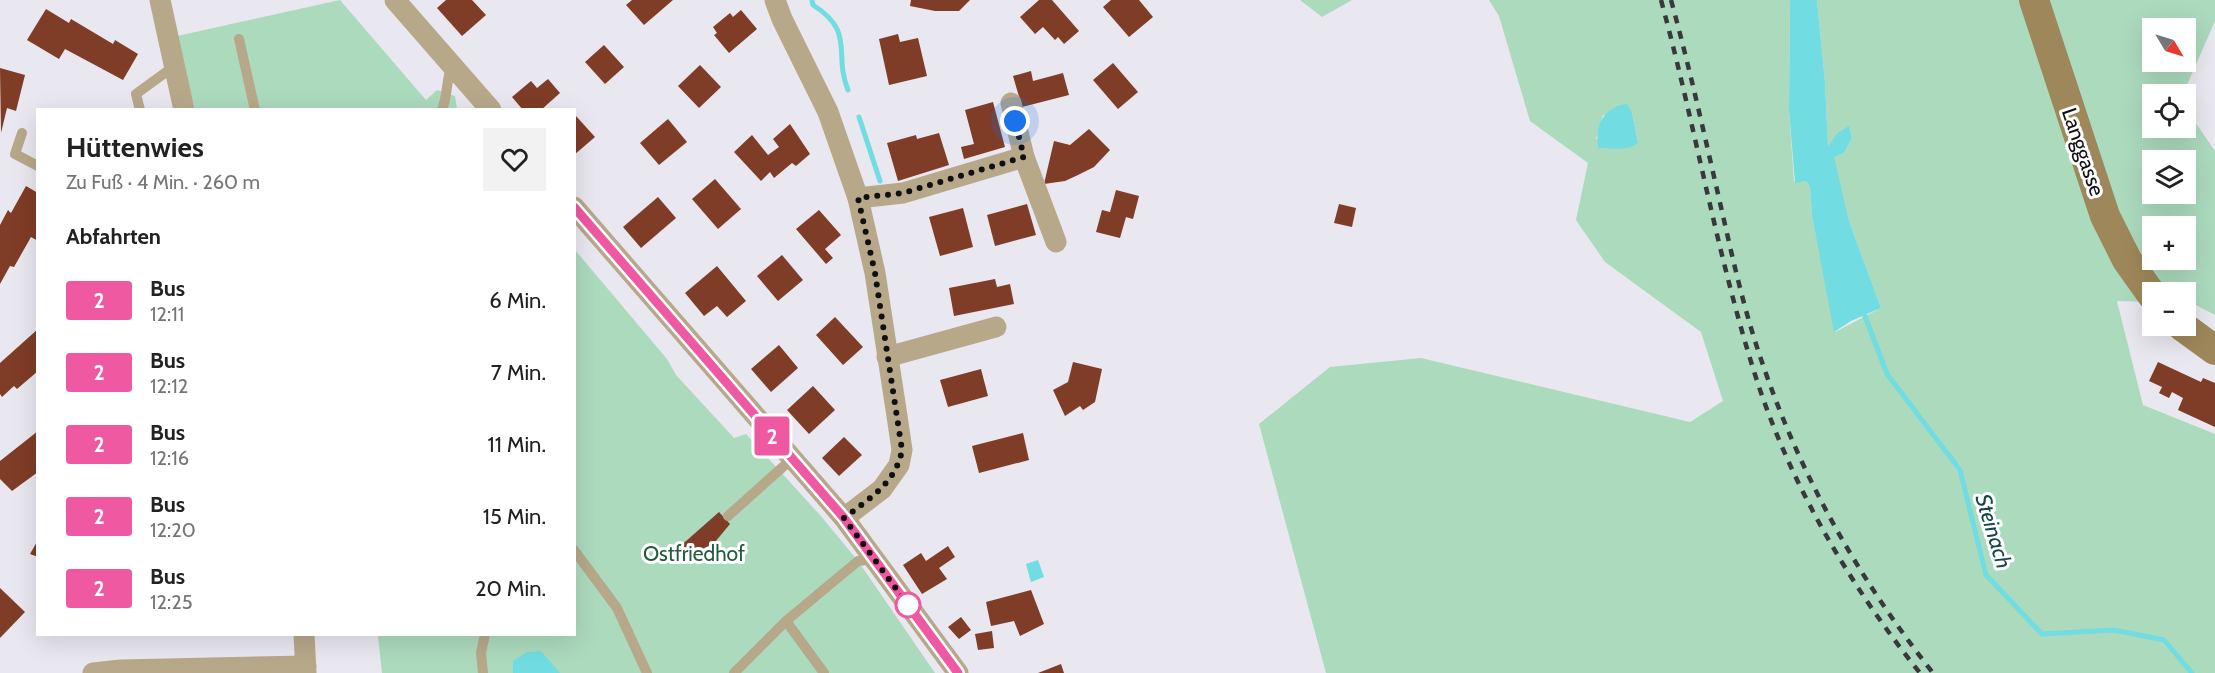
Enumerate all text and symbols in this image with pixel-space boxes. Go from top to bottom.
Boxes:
north arrow [2142,18,2196,72]
map controls [2142,18,2196,336]
button: locate [2142,84,2196,138]
street label: Langgasse [2057,105,2110,199]
your location [1000,106,1030,136]
button: heart [483,128,546,191]
text: Hüttenwies [66,130,204,164]
button: layers [2142,150,2196,204]
text: Zu Fuß · 4 Min. · 260 m [66,170,260,194]
button: + [2142,216,2196,270]
text: Abfahrten [66,223,161,250]
text: Bus [150,275,185,302]
button: − [2142,282,2196,336]
text: 6 Min. [489,287,546,314]
text: 2 [93,288,105,313]
text: 12:11 [150,302,184,326]
text: Bus [150,347,185,374]
text: 7 Min. [491,359,546,386]
text: 2 [93,360,105,385]
text: 12:12 [150,374,188,398]
line badge: 2 [752,416,792,456]
text: Bus [150,419,185,446]
text: 2 [766,424,778,449]
text: 11 Min. [488,431,546,458]
text: 2 [93,432,105,457]
text: 12:16 [150,446,189,470]
text: Bus [150,491,185,518]
water label: Steinach [1969,491,2018,572]
text: 15 Min. [483,503,546,530]
text: 2 [93,504,105,529]
text: 12:20 [150,518,196,542]
park label: Ostfriedhof [643,541,745,566]
text: Bus [150,563,185,590]
text: 20 Min. [475,575,546,602]
text: 2 [93,576,105,601]
text: 12:25 [150,590,192,614]
unlabelled marker [895,592,921,618]

